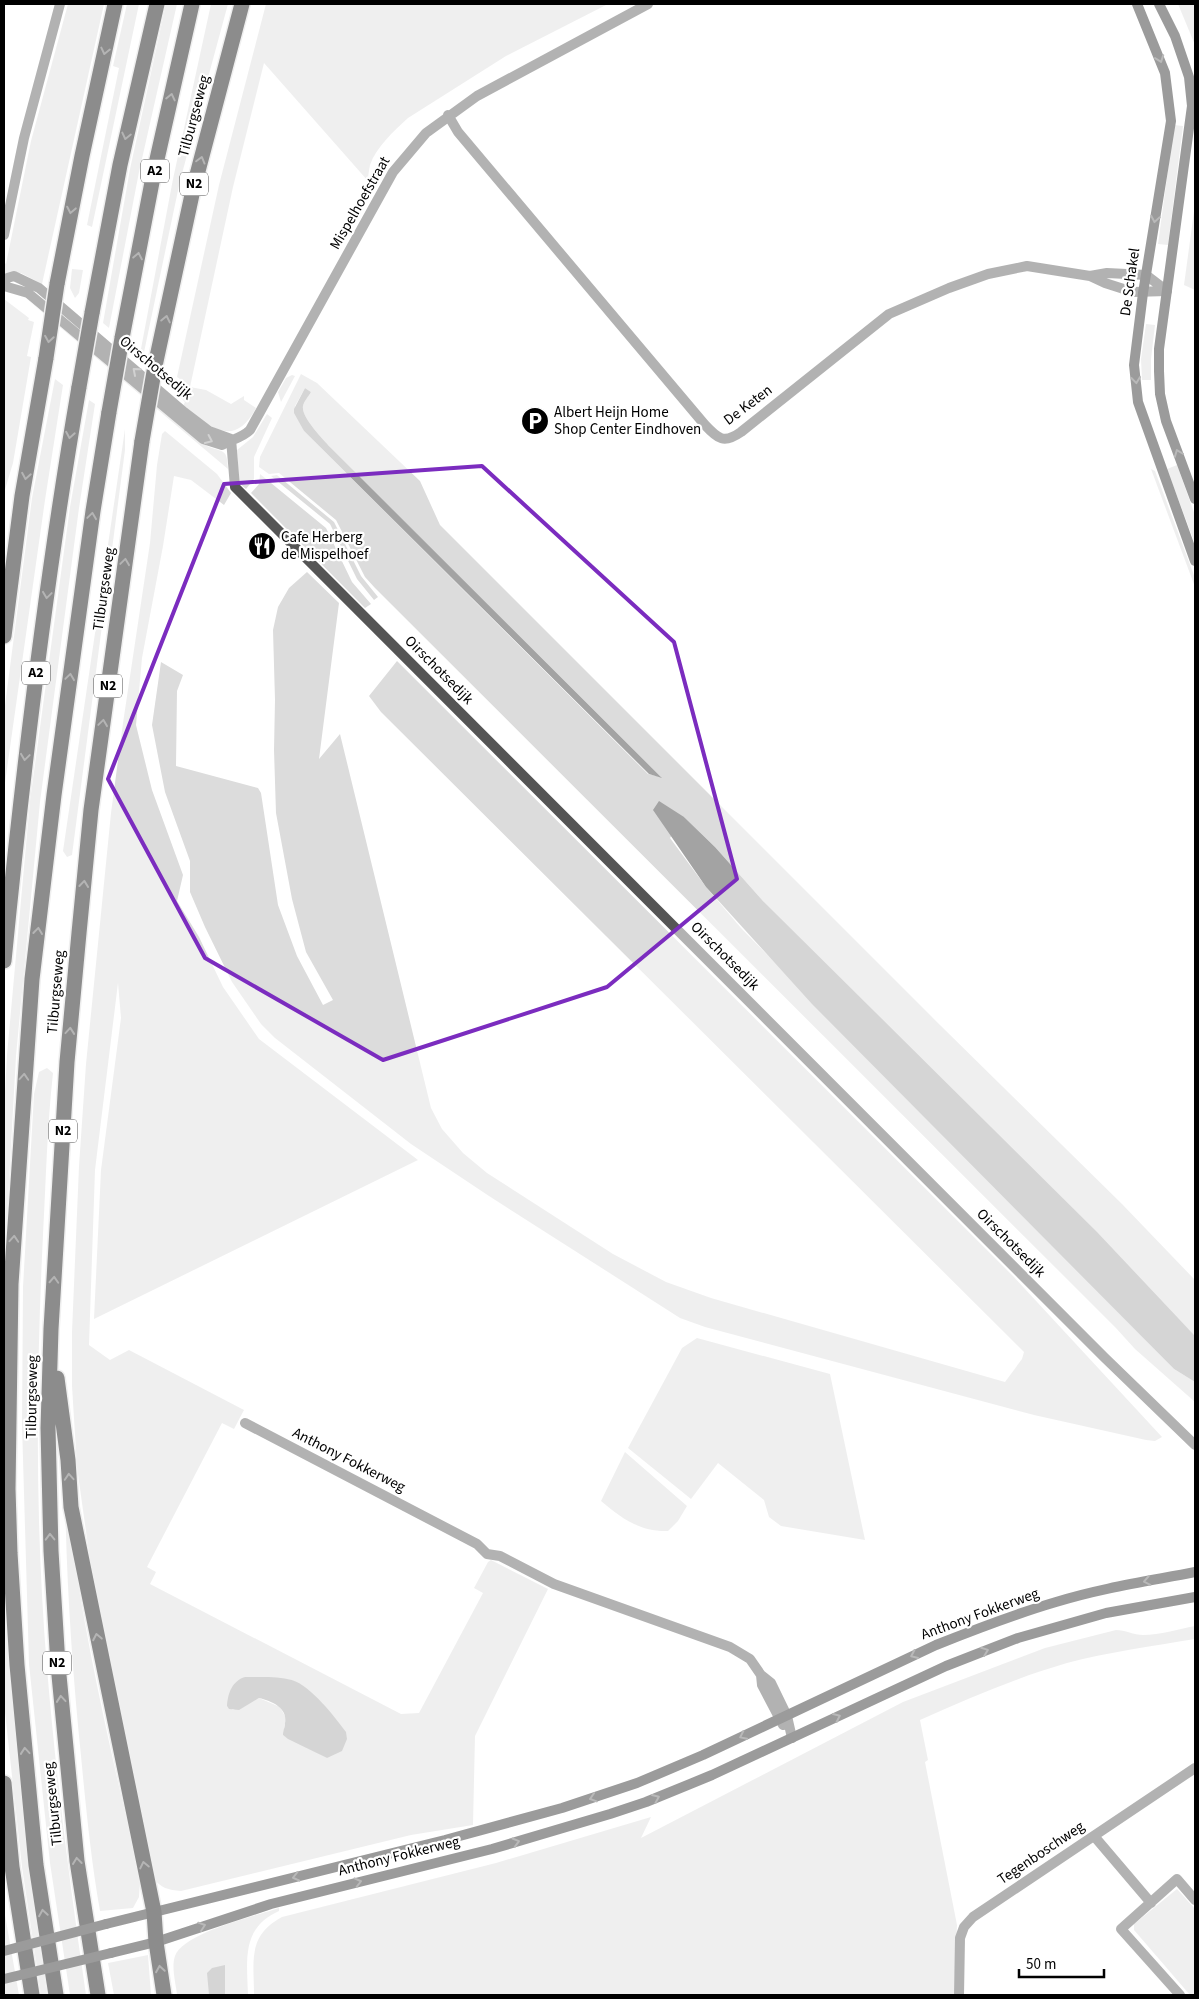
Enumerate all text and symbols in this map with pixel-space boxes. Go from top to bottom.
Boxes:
one-way arrow [100,47,111,56]
one-way arrow [1154,55,1164,63]
street label: Tilburgseweg [173,72,215,159]
one-way arrow [165,93,176,102]
one-way arrow [121,132,132,141]
street label: Mispelhoefstraat [325,153,395,253]
one-way arrow [195,156,205,164]
road number: A2 [141,160,169,182]
road number: N2 [180,172,208,195]
one-way arrow [67,206,77,215]
one-way arrow [1151,215,1161,224]
street label: De Schakel [1115,246,1145,317]
one-way arrow [132,252,143,261]
one-way arrow [160,314,170,323]
street label: Oirschotsedijk [115,331,198,405]
one-way arrow [44,334,54,343]
one-way arrow [132,367,141,376]
one-way arrow [1130,376,1141,384]
street label: De Keten [719,380,777,430]
place label: Albert Heijn Home Shop Center Eindhoven [554,402,701,440]
parking icon: Albert Heijn Home Shop Center Eindhoven [520,406,550,436]
one-way arrow [66,430,76,439]
one-way arrow [203,434,212,444]
one-way arrow [1174,449,1184,458]
one-way arrow [21,471,31,480]
one-way arrow [86,512,97,520]
place label: Cafe Herberg de Mispelhoef [281,527,369,565]
restaurant icon: Cafe Herberg de Mispelhoef [247,531,277,561]
street label: Tilburgseweg [88,546,120,632]
one-way arrow [119,557,130,565]
one-way arrow [42,591,52,600]
street label: Oirschotsedijk [400,631,479,710]
road number: A2 [22,661,50,684]
one-way arrow [64,673,75,681]
road number: N2 [94,674,122,698]
one-way arrow [97,718,108,726]
one-way arrow [20,753,31,761]
one-way arrow [78,880,89,888]
street label: Oirschotsedijk [686,917,765,996]
one-way arrow [32,926,43,934]
street label: Tilburgseweg [42,949,70,1035]
one-way arrow [64,1027,75,1035]
one-way arrow [19,1073,30,1081]
road number: N2 [49,1120,77,1142]
street label: Oirschotsedijk [972,1204,1051,1283]
one-way arrow [8,1235,19,1243]
one-way arrow [49,1276,60,1284]
street label: Tilburgseweg [21,1354,43,1439]
street label: Anthony Fokkerweg [289,1422,410,1498]
one-way arrow [64,1473,75,1481]
one-way arrow [45,1533,56,1541]
one-way arrow [1143,1576,1152,1586]
street label: Anthony Fokkerweg [918,1583,1042,1645]
one-way arrow [92,1633,103,1641]
one-way arrow [980,1647,989,1657]
one-way arrow [910,1649,919,1660]
road number: N2 [43,1652,71,1675]
one-way arrow [56,1695,67,1703]
one-way arrow [832,1713,841,1723]
one-way arrow [739,1730,748,1741]
one-way arrow [20,1747,31,1755]
street label: Tilburgseweg [38,1761,68,1847]
one-way arrow [589,1792,597,1802]
one-way arrow [651,1793,660,1804]
street label: Tegenboschweg [993,1816,1089,1890]
street label: Anthony Fokkerweg [336,1831,462,1881]
one-way arrow [511,1838,519,1848]
one-way arrow [72,1856,83,1864]
one-way arrow [140,1860,150,1869]
one-way arrow [292,1872,300,1882]
one-way arrow [354,1877,363,1888]
one-way arrow [38,1908,49,1916]
one-way arrow [197,1922,206,1932]
scale bar [1019,1946,1104,1978]
text: 50 m [1026,1954,1056,1975]
one-way arrow [156,1964,166,1973]

